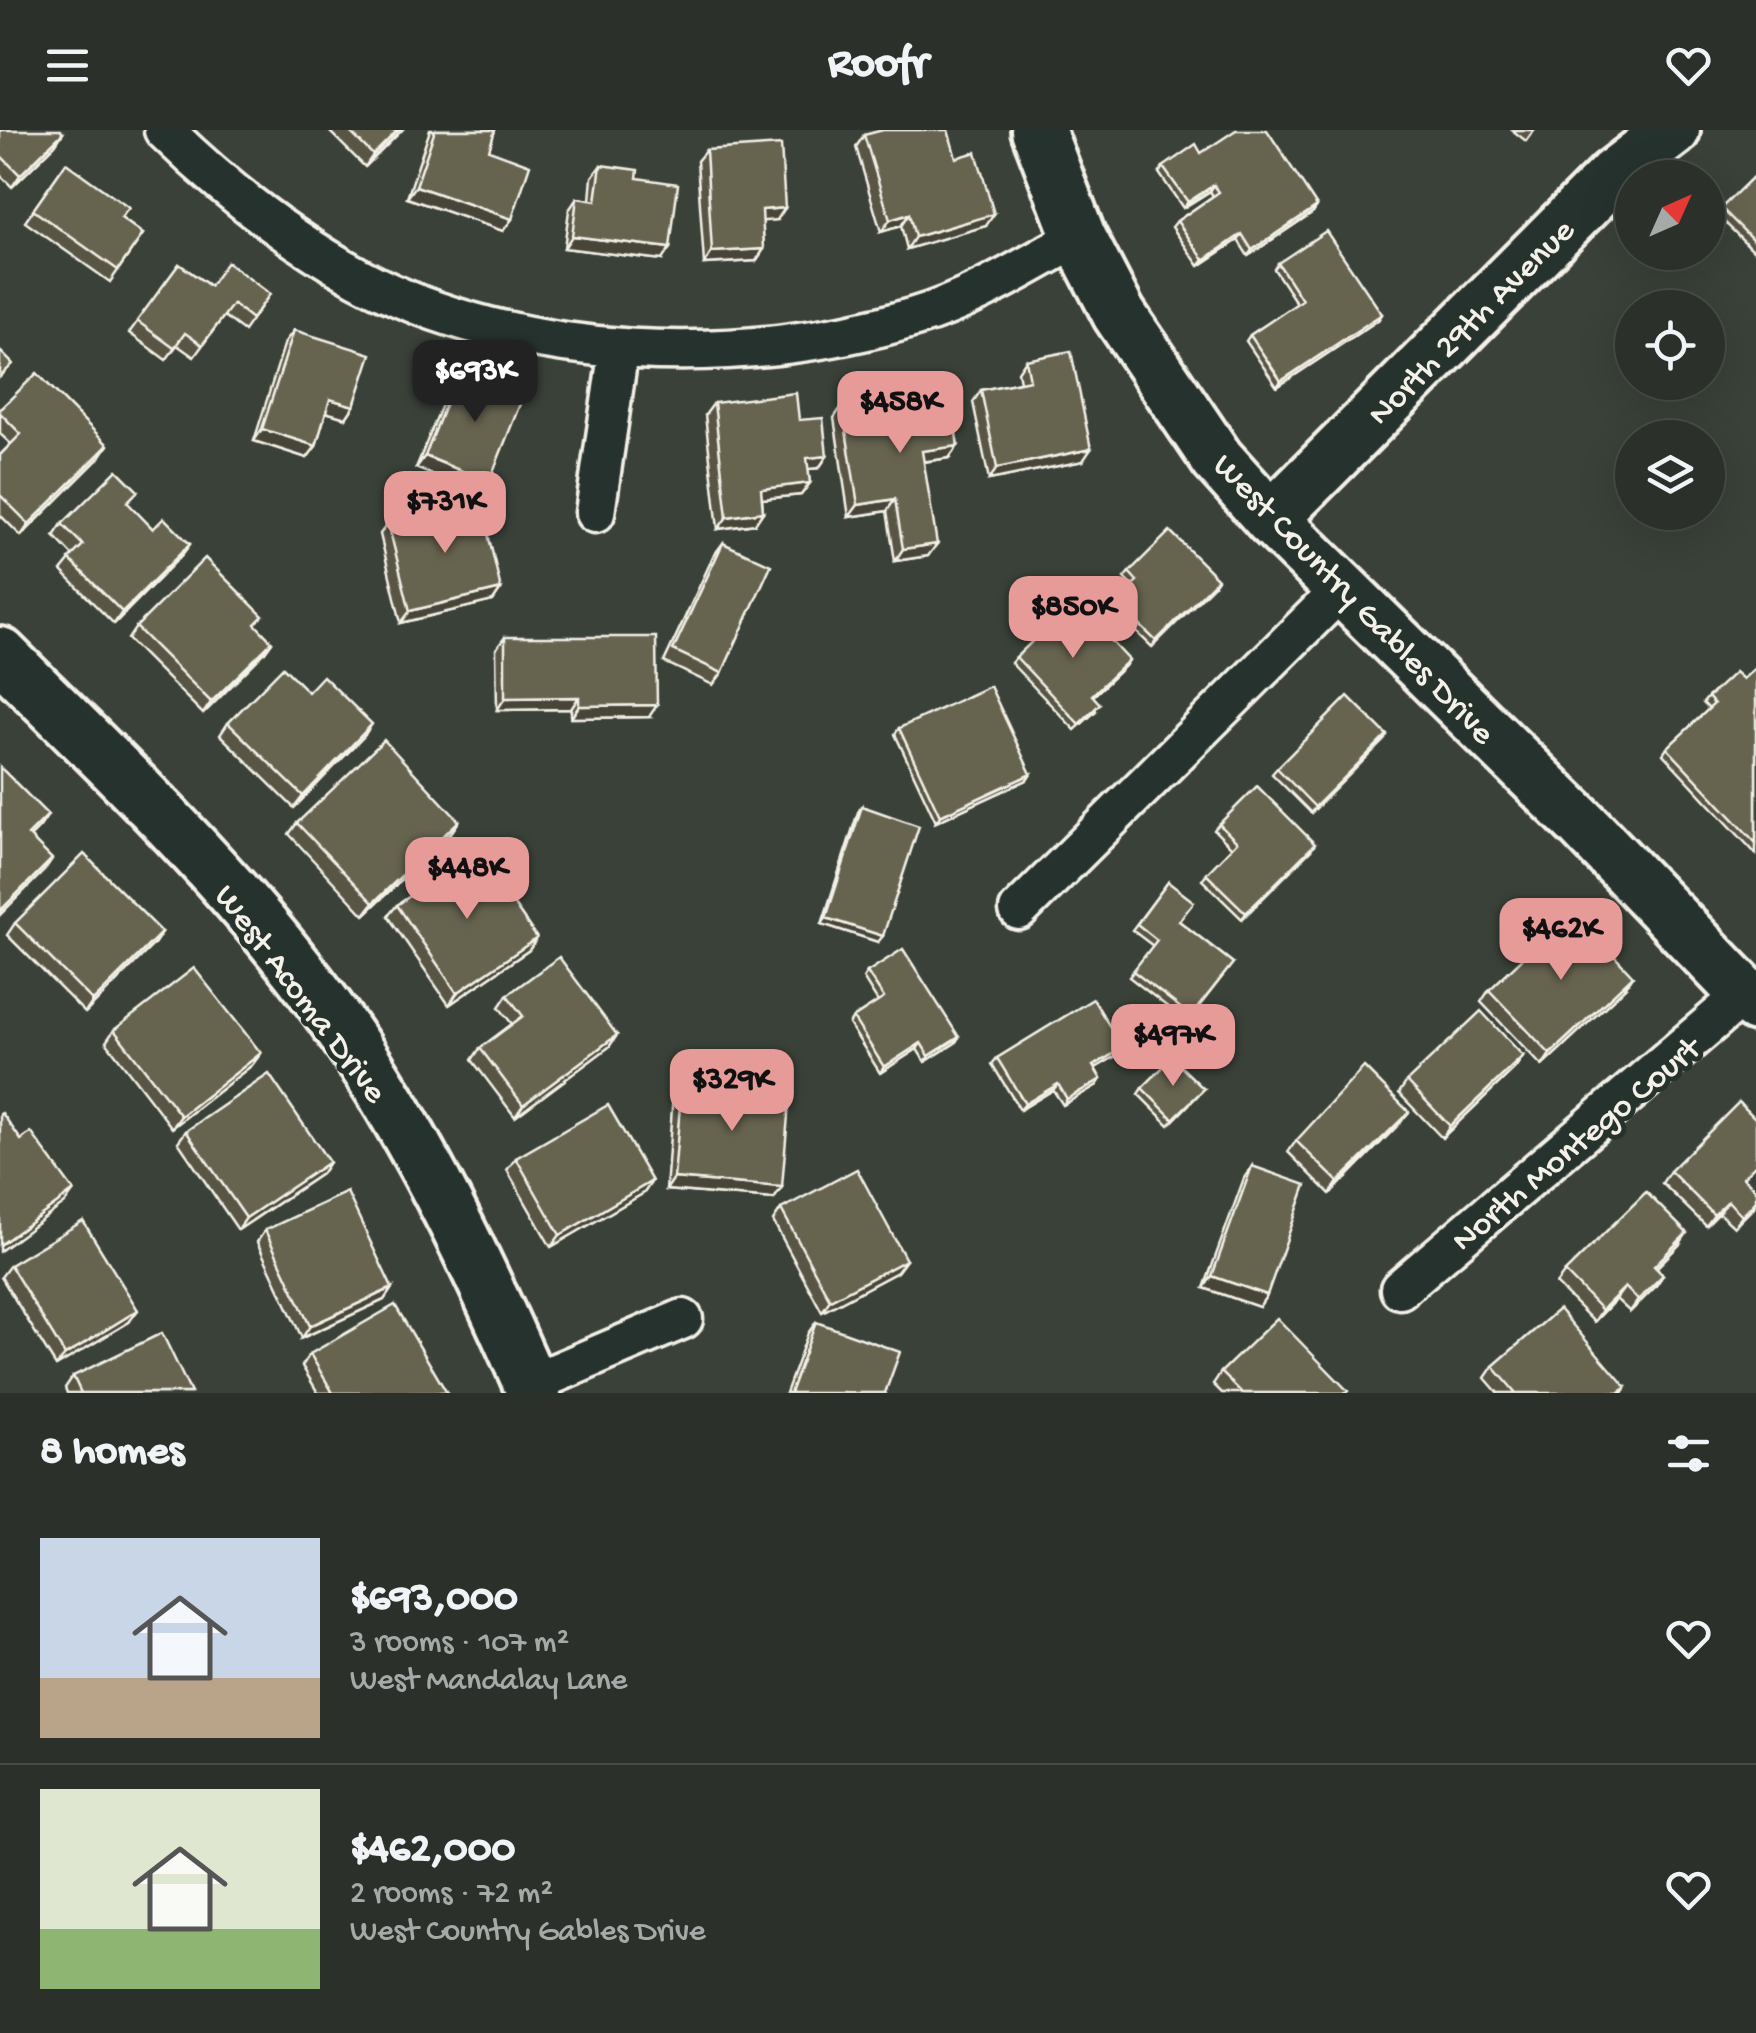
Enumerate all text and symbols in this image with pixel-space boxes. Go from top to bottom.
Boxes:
icon: menu [40,38,95,93]
icon: heart [1661,38,1716,93]
text: Roofr [828,39,928,92]
north arrow [1615,160,1725,270]
map controls [1615,160,1725,530]
street label: North 29th Avenue [1361,211,1586,436]
button: locate [1615,290,1725,400]
pin: $693K [405,340,545,425]
text: $693K [435,353,515,391]
pin: $458K [830,371,970,456]
text: $458K [859,384,941,422]
button: layers [1615,420,1725,530]
street label: West Country Gables Drive [1202,447,1503,756]
pin: $731K [375,471,515,556]
text: $731K [406,484,484,522]
pin: $850K [1003,576,1143,661]
text: $850K [1031,589,1115,627]
pin: $448K [397,837,537,922]
text: $448K [427,850,507,888]
street label: West Acoma Drive [203,878,395,1113]
pin: $462K [1491,898,1631,983]
text: $462K [1521,911,1601,949]
pin: $497K [1103,1004,1243,1089]
text: $497K [1133,1017,1213,1055]
street label: North Montego Court [1445,1028,1713,1262]
pin: $329K [662,1049,802,1134]
text: $329K [692,1062,772,1100]
icon: filters [1661,1426,1716,1481]
text: 8 homes [40,1429,184,1478]
text: $693,000 [350,1576,518,1625]
icon: home [120,1578,240,1698]
icon: heart [1661,1611,1716,1666]
text: 3 rooms · 107 m² [350,1625,569,1663]
text: West Mandalay Lane [350,1663,627,1701]
text: $462,000 [350,1827,515,1876]
icon: home [120,1829,240,1949]
icon: heart [1661,1862,1716,1917]
text: 2 rooms · 72 m² [350,1876,553,1914]
text: West Country Gables Drive [350,1914,706,1952]

